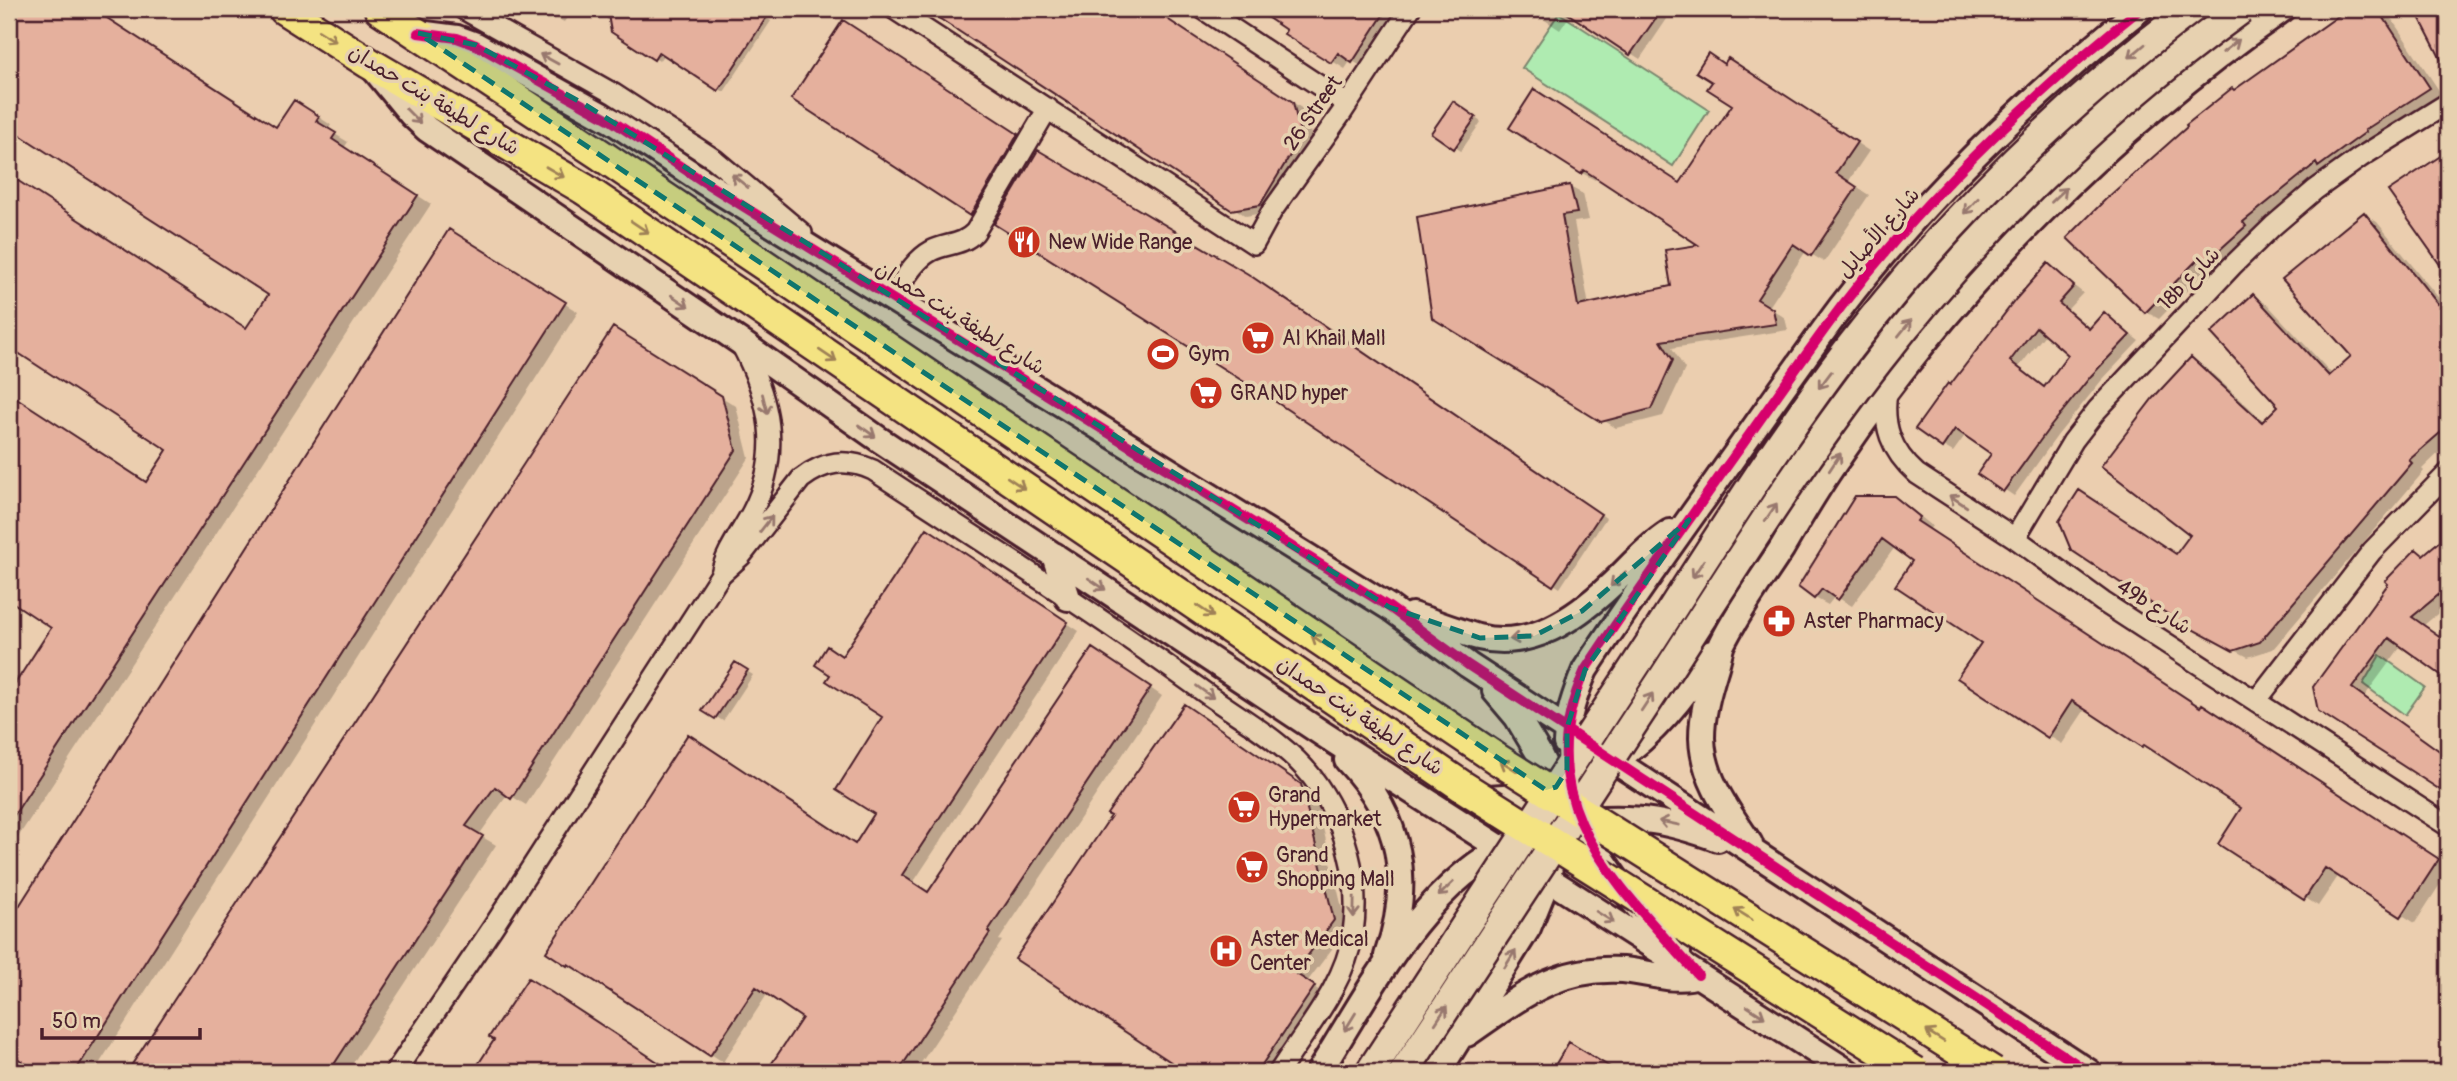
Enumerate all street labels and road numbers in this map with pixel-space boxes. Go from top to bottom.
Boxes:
street label: شارع لطيفة بنت حمدان [343,38,524,163]
street label: 26 Street [1277,70,1349,156]
street label: شارع الأصايل [1831,181,1927,285]
street label: 18b شارع [2152,241,2227,318]
street label: شارع لطيفة بنت حمدان [870,255,1050,382]
street label: 49b شارع [2111,573,2196,642]
street label: شارع لطيفة بنت حمدان [1271,650,1448,782]

